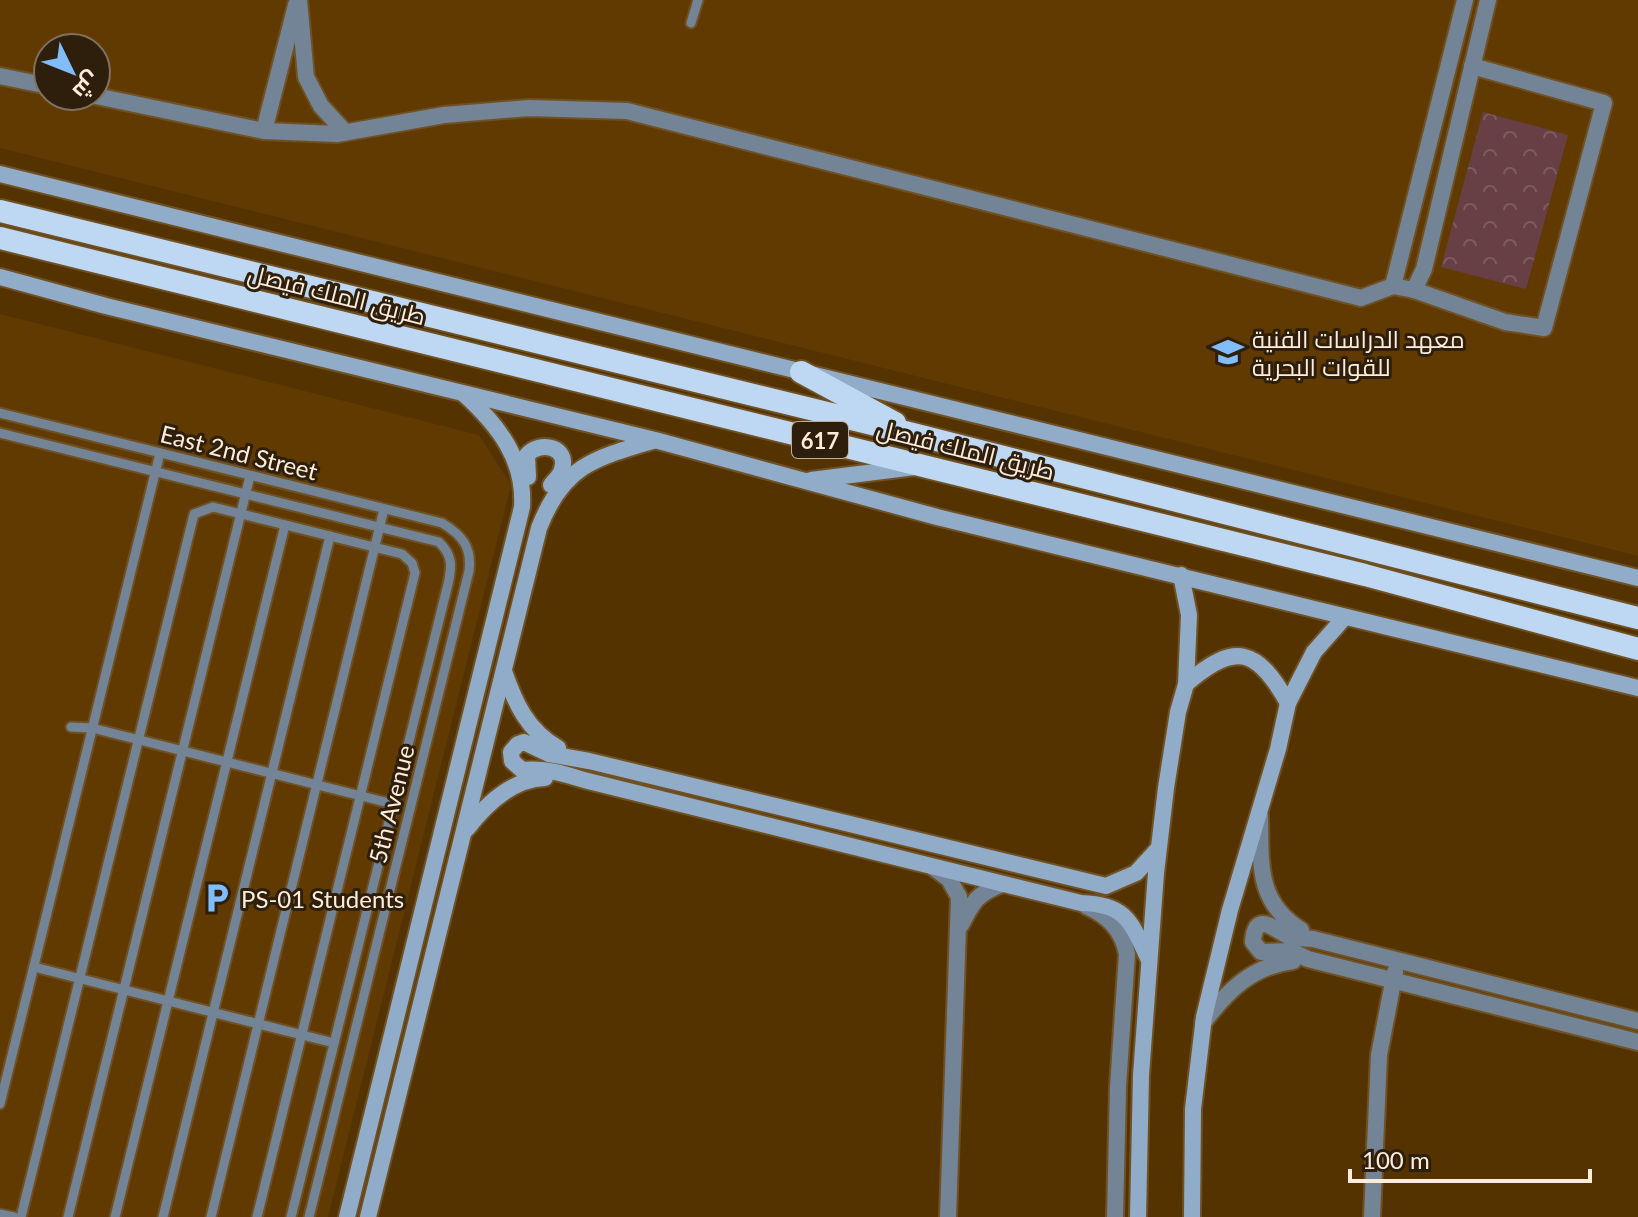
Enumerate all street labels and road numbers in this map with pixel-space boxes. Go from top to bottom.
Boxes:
street label: طريق الملك فيصل [245,258,429,332]
street label: طريق الملك فيصل [874,413,1058,487]
street label: East 2nd Street [157,418,321,486]
road number: 617 [792,422,848,458]
street label: 5th Avenue [362,742,420,866]

